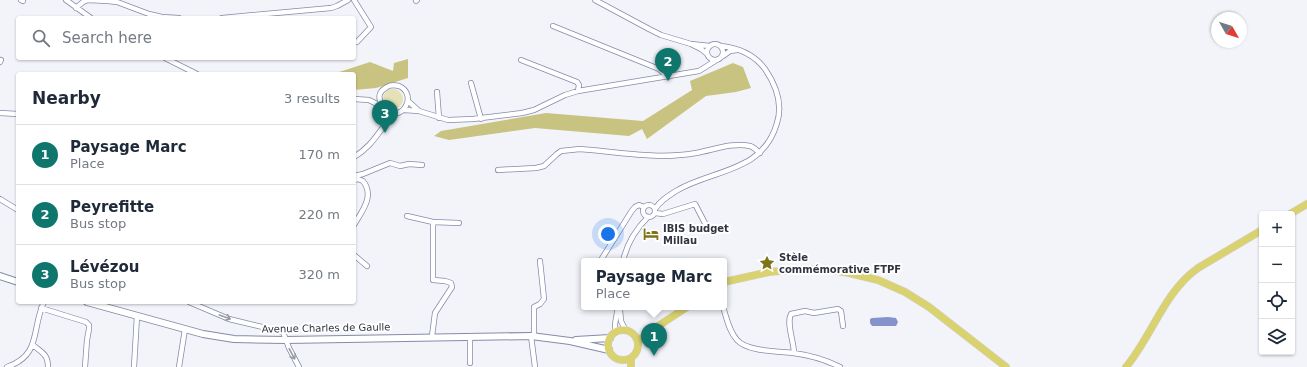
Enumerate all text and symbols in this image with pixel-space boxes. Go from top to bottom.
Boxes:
north arrow [1211,12,1247,48]
search box [16,16,356,60]
icon: search [30,27,52,49]
text: Search here [62,29,152,47]
pin: 2 [655,48,681,81]
text: Nearby [32,88,101,108]
text: 3 results [284,91,340,106]
pin: 3 [372,100,398,133]
text: Paysage Marc [70,138,187,156]
text: 1 [40,147,50,162]
text: 170 m [298,147,340,162]
text: Place [70,156,105,171]
text: Peyrefitte [70,198,154,216]
text: 2 [40,207,50,222]
text: 220 m [298,207,340,222]
map controls [1259,211,1295,355]
button: + [1259,211,1295,247]
text: Bus stop [70,216,126,231]
place label: IBIS budget Millau [663,223,729,246]
your location [598,224,618,244]
hotel icon: IBIS budget Millau [642,225,660,243]
button: − [1259,247,1295,283]
place label: Stèle commémorative FTPF [779,252,901,275]
place icon: Stèle commémorative FTPF [758,254,776,272]
text: Lévézou [70,258,139,276]
popup [581,258,727,310]
text: 3 [40,267,50,282]
text: 320 m [298,267,340,282]
text: Paysage Marc [596,268,712,286]
text: Bus stop [70,276,126,291]
button: locate [1259,283,1295,319]
text: Place [596,286,630,301]
one-way arrow [218,314,231,321]
button: layers [1259,319,1295,355]
street label: Avenue Charles de Gaulle [261,321,391,335]
pin: 1 [641,323,667,356]
one-way arrow [288,348,296,360]

